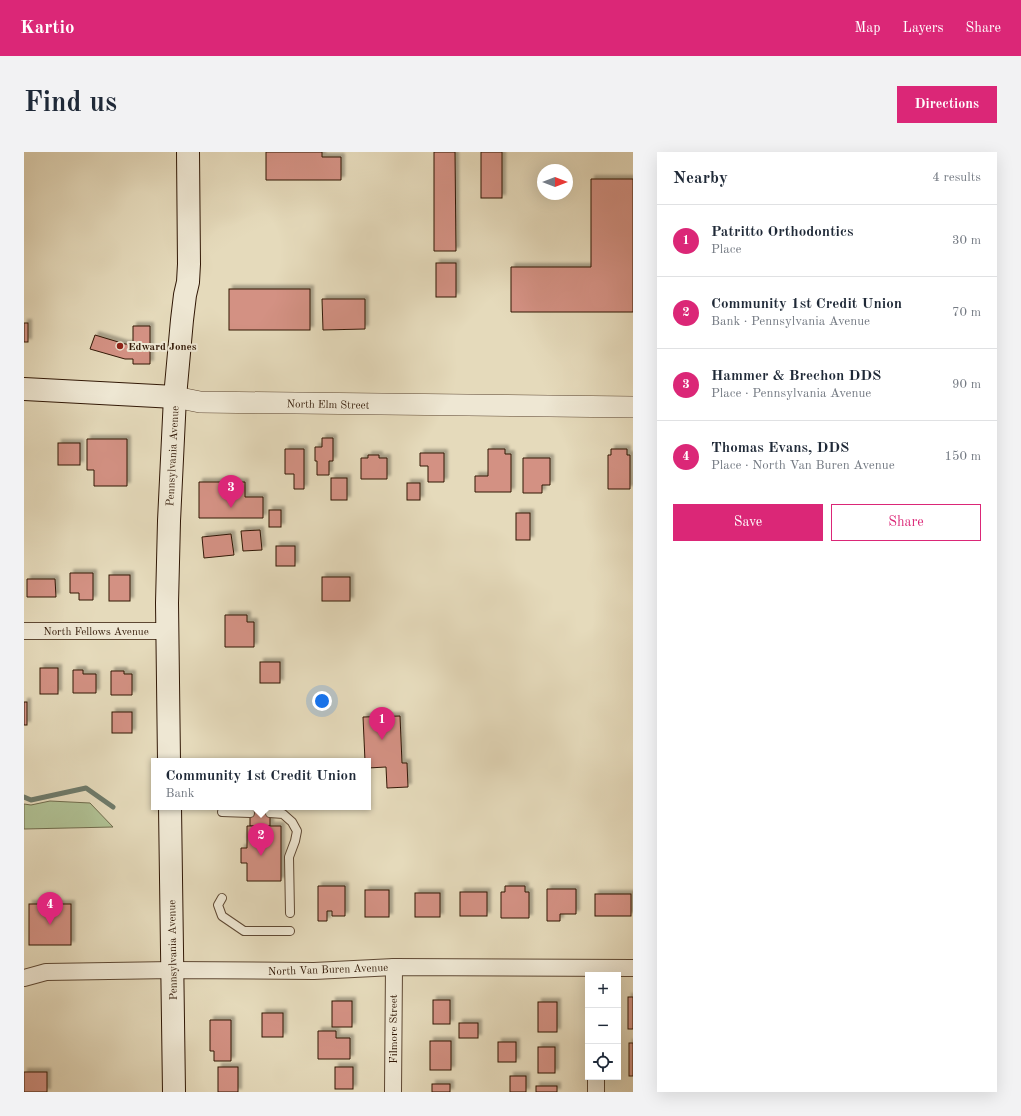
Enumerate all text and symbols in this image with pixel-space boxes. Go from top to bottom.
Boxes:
text: Kartio [20,19,75,38]
text: Map [855,21,881,35]
text: Layers [903,21,944,35]
text: Share [966,21,1001,35]
button: Directions [897,86,997,123]
text: Find us [24,90,117,118]
north arrow [537,164,573,200]
text: Nearby [673,170,728,187]
text: 4 results [932,171,981,184]
text: Patritto Orthodontics [711,225,854,240]
text: 1 [682,234,690,247]
text: 30 m [952,234,981,247]
text: Place [711,243,741,256]
text: Community 1st Credit Union [711,297,902,312]
text: 2 [682,306,690,319]
text: 70 m [952,306,981,319]
text: Bank · Pennsylvania Avenue [711,315,870,328]
marker: Edward Jones [115,341,125,351]
place label: Edward Jones [128,342,197,353]
text: Hammer & Brechon DDS [711,369,881,384]
text: 3 [682,378,690,391]
text: 90 m [952,378,981,391]
text: Place · Pennsylvania Avenue [711,387,871,400]
street label: North Elm Street [286,399,370,412]
street label: Pennsylvania Avenue [165,406,182,507]
text: Thomas Evans, DDS [711,441,849,456]
text: 4 [682,450,690,463]
text: 150 m [944,450,981,463]
text: Place · North Van Buren Avenue [711,459,895,472]
pin: 3 [218,475,244,508]
button: Save [673,504,823,541]
button: Share [831,504,981,541]
street label: North Fellows Avenue [43,627,149,638]
your location [312,691,332,711]
pin: 1 [369,707,395,740]
popup [151,758,371,810]
text: Community 1st Credit Union [165,769,357,784]
text: Bank [165,787,195,800]
pin: 2 [248,823,274,856]
pin: 4 [37,892,63,925]
street label: Pennsylvania Avenue [167,900,180,1000]
street label: North Van Buren Avenue [268,963,388,978]
map controls [585,972,621,1080]
button: + [585,972,621,1008]
street label: Filmore Street [389,994,400,1064]
button: − [585,1008,621,1044]
button: locate [585,1044,621,1080]

